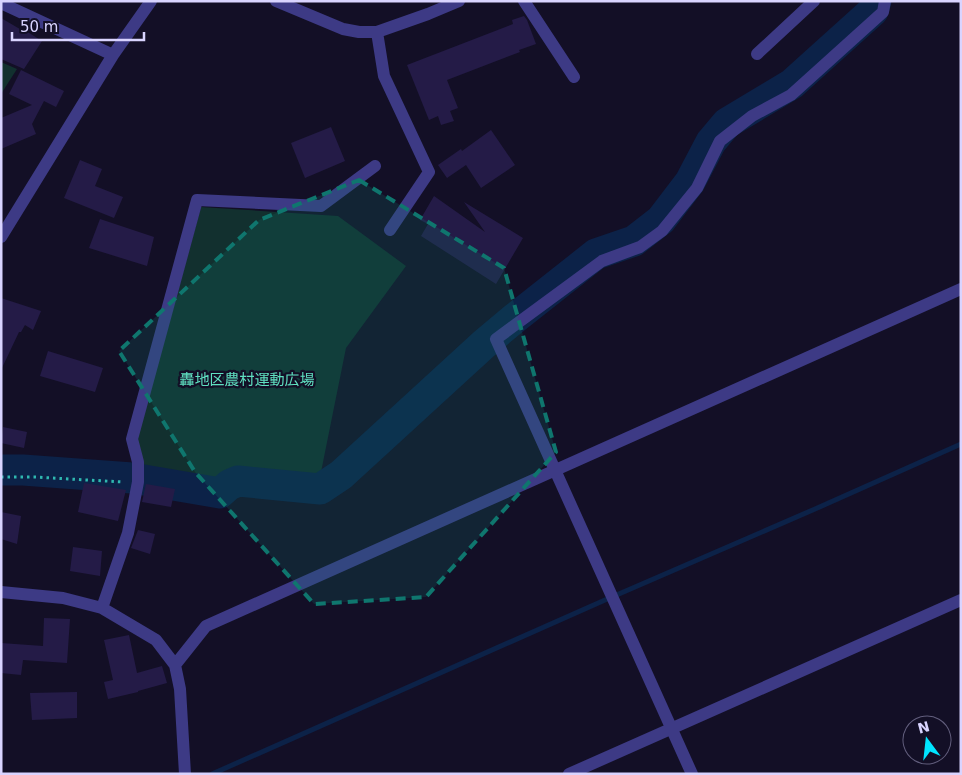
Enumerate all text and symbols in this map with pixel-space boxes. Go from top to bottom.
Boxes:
scale bar [12,10,145,42]
text: 50 m [20,18,58,36]
park label: 轟地区農村運動広場 [179,371,315,389]
north arrow [902,715,952,765]
text: N [916,718,931,737]

